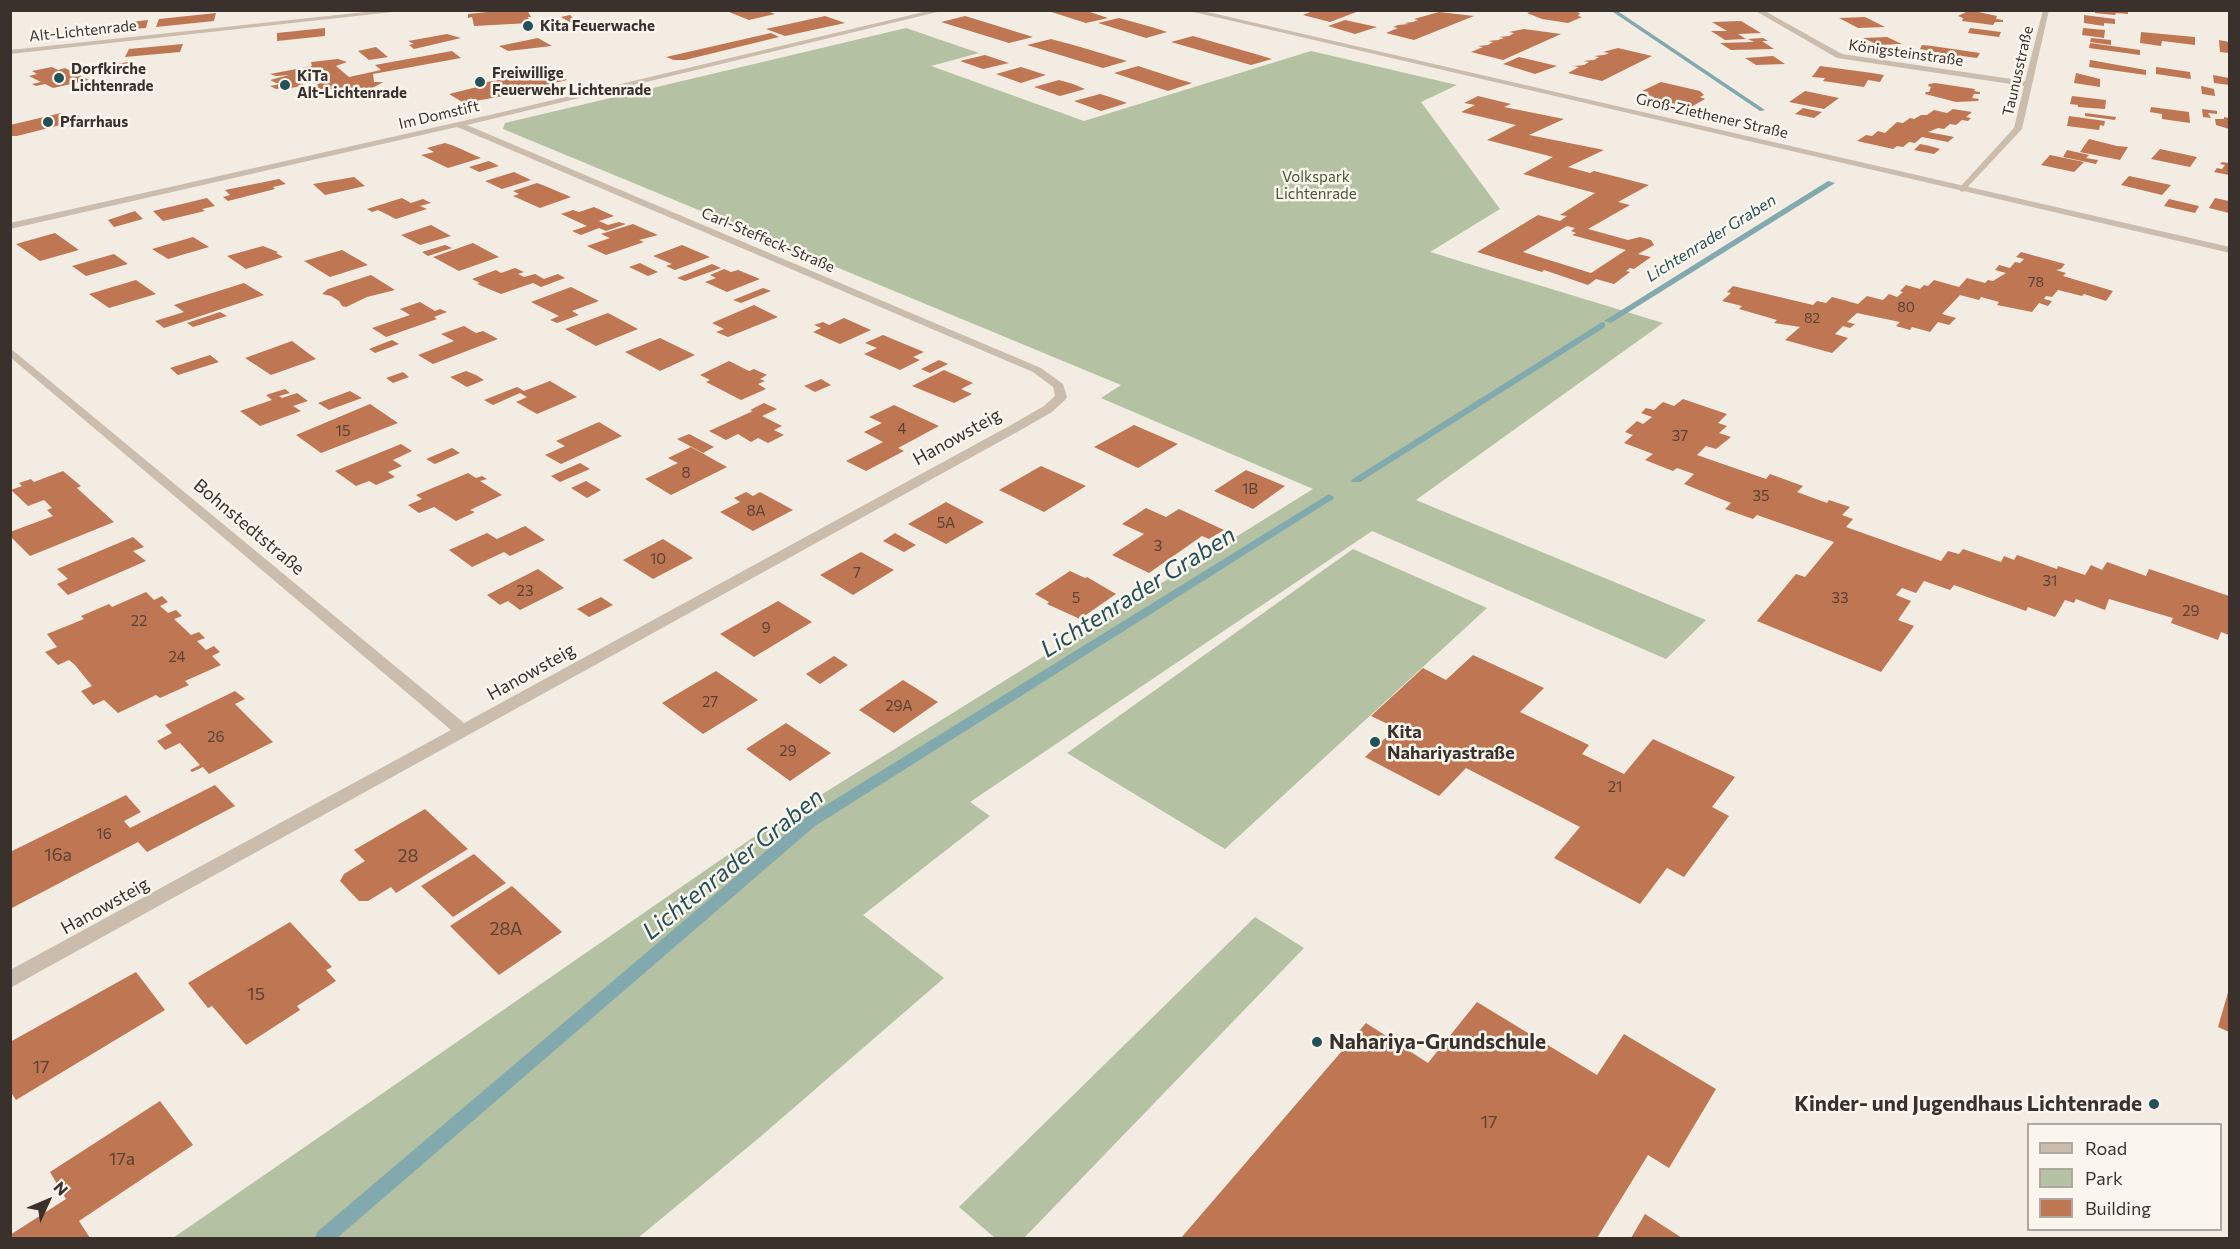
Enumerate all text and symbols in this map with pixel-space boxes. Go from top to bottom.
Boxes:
street label: Alt-Lichtenrade [28,16,138,46]
place label: Kita Feuerwache [540,17,655,35]
marker: Kita Feuerwache [521,19,535,33]
street label: Taunusstraße [1999,24,2037,118]
street label: Königsteinstraße [1847,36,1965,70]
place label: Dorfkirche Lichtenrade [71,60,153,95]
place label: Freiwillige Feuerwehr Lichtenrade [492,64,651,99]
place label: KiTa Alt-Lichtenrade [297,67,407,102]
marker: Dorfkirche Lichtenrade [52,71,66,85]
marker: Freiwillige Feuerwehr Lichtenrade [473,75,487,89]
marker: KiTa Alt-Lichtenrade [278,78,292,92]
street label: Groß-Ziethener Straße [1634,90,1790,142]
street label: Im Domstift [397,97,481,133]
place label: Pfarrhaus [60,113,128,131]
marker: Pfarrhaus [41,115,55,129]
park label: Volkspark Lichtenrade [1275,168,1357,203]
water label: Lichtenrader Graben [1643,190,1779,286]
street label: Carl-Steffeck-Straße [699,204,837,276]
house number: 78 [2028,274,2044,290]
house number: 80 [1897,299,1915,315]
house number: 82 [1804,310,1820,326]
street label: Hanowsteig [909,404,1005,470]
house number: 4 [898,420,906,438]
house number: 15 [335,422,351,440]
house number: 37 [1672,427,1688,445]
house number: 8 [681,464,691,482]
street label: Bohnstedtstraße [189,474,309,580]
house number: 1B [1242,480,1258,498]
house number: 35 [1752,487,1770,505]
house number: 8A [746,502,766,520]
house number: 5A [937,514,955,532]
water label: Lichtenrader Graben [1035,520,1241,664]
house number: 3 [1154,537,1162,555]
house number: 10 [650,550,666,568]
house number: 7 [853,564,861,582]
house number: 31 [2043,572,2057,590]
house number: 23 [517,582,533,600]
house number: 5 [1072,589,1080,607]
house number: 33 [1831,589,1849,607]
house number: 29 [2182,602,2200,620]
house number: 22 [131,612,147,630]
house number: 9 [761,619,771,637]
street label: Hanowsteig [483,639,579,705]
house number: 24 [168,648,186,666]
house number: 27 [702,693,718,711]
house number: 29A [885,697,913,715]
place label: Kita Nahariyastraße [1387,721,1515,764]
house number: 26 [207,728,225,746]
marker: Kita Nahariyastraße [1368,735,1382,749]
house number: 29 [779,742,797,760]
house number: 21 [1608,778,1622,796]
water label: Lichtenrader Graben [637,782,829,946]
house number: 16 [96,825,112,843]
house number: 16a [44,844,72,866]
house number: 28 [398,845,418,867]
street label: Hanowsteig [57,873,153,939]
house number: 28A [490,918,522,940]
house number: 15 [247,983,265,1005]
place label: Nahariya-Grundschule [1329,1029,1546,1055]
marker: Nahariya-Grundschule [1310,1035,1324,1049]
house number: 17 [32,1056,50,1078]
place label: Kinder- und Jugendhaus Lichtenrade [1794,1091,2142,1117]
marker: Kinder- und Jugendhaus Lichtenrade [2147,1097,2161,1111]
house number: 17 [1480,1111,1498,1133]
legend [2027,1123,2222,1231]
text: Road [2085,1137,2127,1159]
house number: 17a [109,1148,135,1170]
text: Park [2085,1167,2123,1189]
north arrow [18,1171,78,1231]
text: N [50,1177,72,1199]
text: Building [2085,1197,2151,1219]

